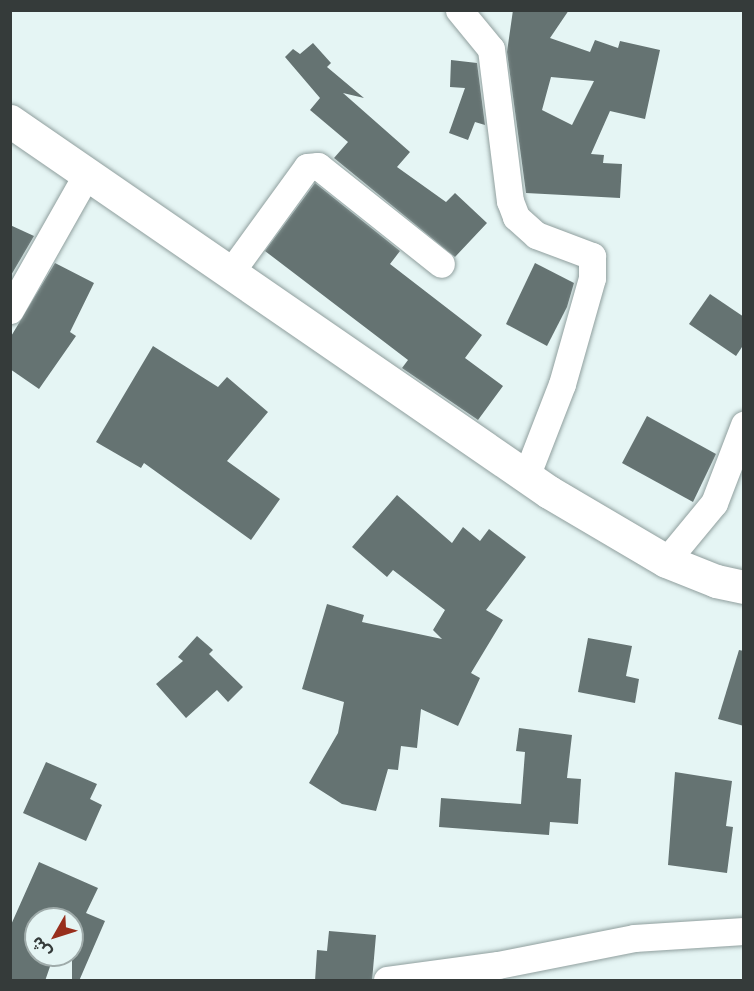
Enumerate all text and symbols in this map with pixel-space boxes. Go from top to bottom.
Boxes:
north arrow [24,907,84,967]
text: ش [26,932,56,963]

